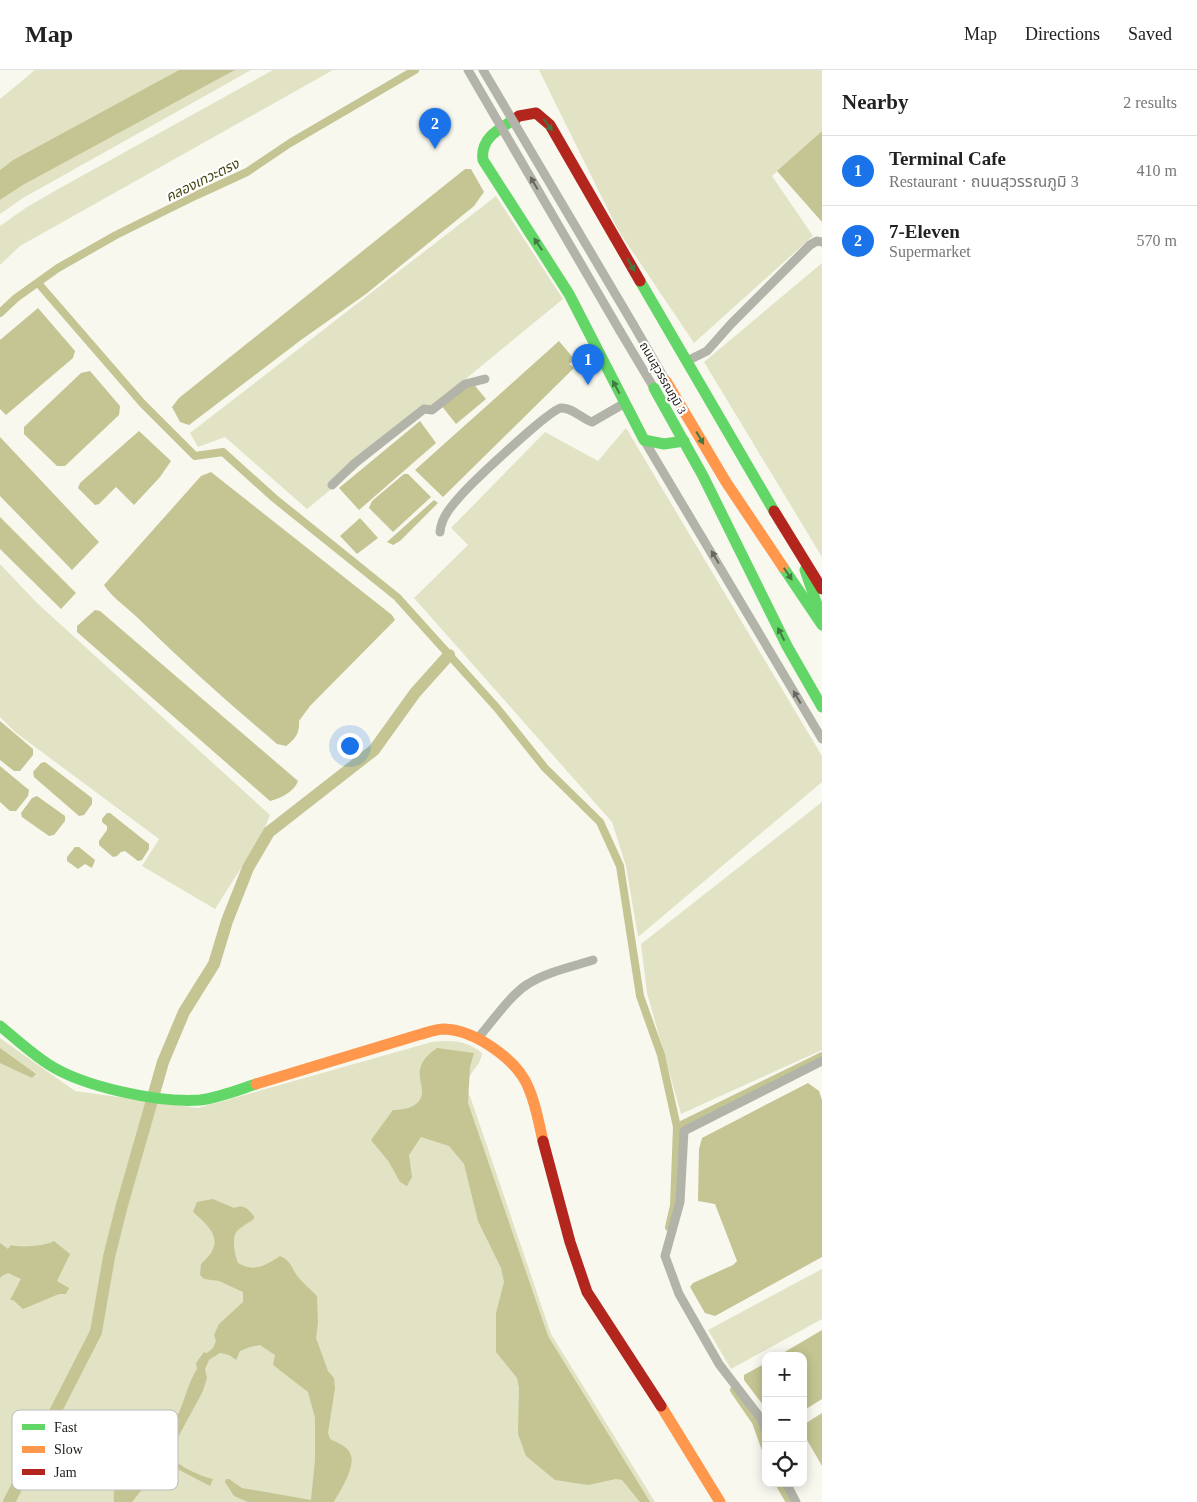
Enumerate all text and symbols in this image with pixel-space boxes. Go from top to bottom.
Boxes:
text: Map [25,21,73,47]
text: Map [964,24,997,44]
text: Directions [1025,24,1100,44]
text: Saved [1128,24,1172,44]
text: Nearby [842,90,909,114]
text: 2 results [1123,94,1177,111]
pin: 2 [419,108,451,149]
one-way arrow [543,118,554,131]
text: Terminal Cafe [889,148,1006,169]
water label: คลองเทวะตรง [163,156,243,205]
text: 1 [854,162,862,179]
text: 410 m [1137,162,1177,179]
text: Restaurant · ถนนสุวรรณภูมิ 3 [889,173,1079,190]
one-way arrow [529,177,538,190]
text: 7-Eleven [889,221,960,242]
text: 2 [854,232,862,249]
text: 570 m [1137,232,1177,249]
one-way arrow [533,237,543,251]
text: Supermarket [889,243,971,260]
one-way arrow [627,258,636,271]
street label: ถนนสุวรรณภูมิ 3 [637,339,689,417]
pin: 1 [572,344,604,385]
one-way arrow [612,379,620,394]
one-way arrow [695,431,704,444]
one-way arrow [710,551,719,564]
one-way arrow [783,568,793,581]
one-way arrow [777,626,785,641]
one-way arrow [793,691,802,704]
your location [337,733,363,759]
map controls [762,1352,807,1487]
button: + [762,1352,807,1397]
button: − [762,1397,807,1442]
legend [12,1410,178,1490]
text: Fast [54,1420,77,1435]
text: Slow [54,1442,84,1457]
button: locate [762,1442,807,1487]
text: Jam [54,1465,77,1480]

